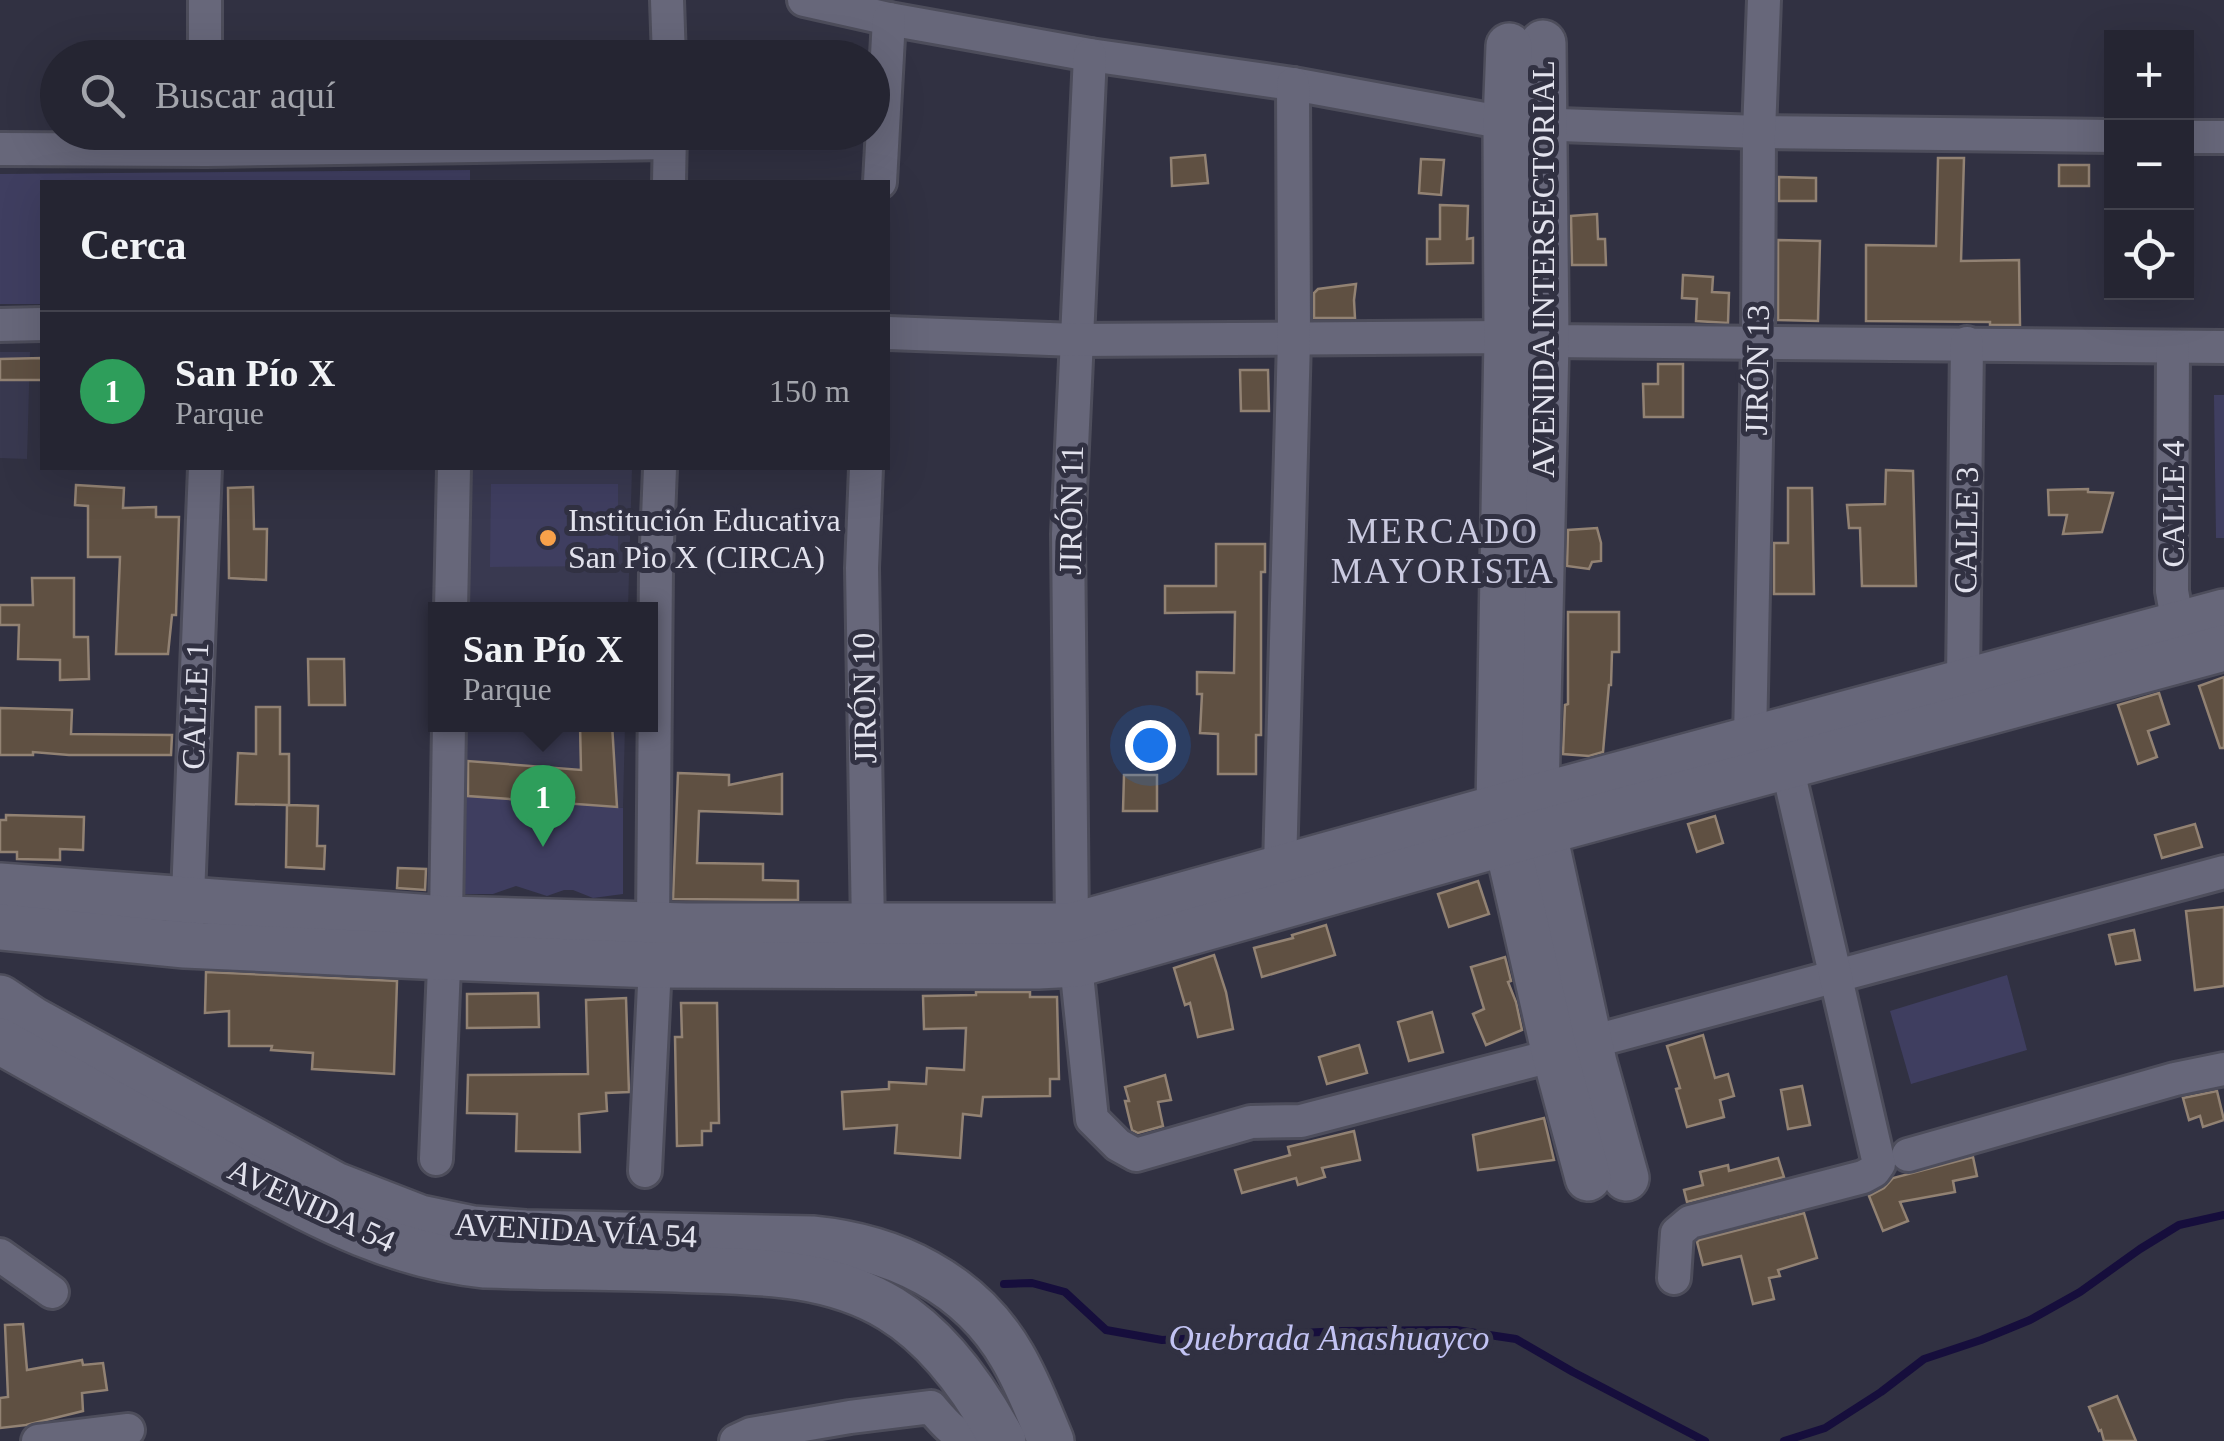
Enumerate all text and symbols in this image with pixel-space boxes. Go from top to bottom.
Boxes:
map controls [2104,30,2194,300]
button: + [2104,30,2194,120]
search box [40,40,890,150]
street label: AVENIDA INTERSECTORIAL [1525,60,1561,478]
icon: search [75,68,130,123]
text: Buscar aquí [155,74,335,116]
button: − [2104,120,2194,210]
button: locate [2104,210,2194,300]
text: Cerca [80,222,187,268]
street label: JIRÓN 13 [1738,304,1776,436]
text: San Pío X [175,352,335,394]
text: 1 [105,373,121,409]
text: 150 m [769,373,850,409]
text: Parque [175,395,264,431]
street label: CALLE 4 [2155,440,2191,568]
street label: JIRÓN 11 [1052,445,1090,575]
street label: CALLE 3 [1947,466,1985,594]
place label: Institución Educativa San Pio X (CIRCA) [568,502,841,575]
district label: MERCADO MAYORISTA [1331,512,1555,591]
marker: Institución Educativa San Pio X (CIRCA) [537,527,559,549]
popup [428,602,658,732]
text: San Pío X [463,628,623,670]
street label: JIRÓN 10 [845,632,883,764]
street label: CALLE 1 [175,642,215,770]
text: Parque [463,671,552,707]
your location [1125,720,1176,771]
pin: 1 [510,764,576,847]
street label: AVENIDA 54 [223,1151,401,1259]
street label: AVENIDA VÍA 54 [454,1206,698,1254]
water label: Quebrada Anashuayco [1168,1319,1490,1358]

